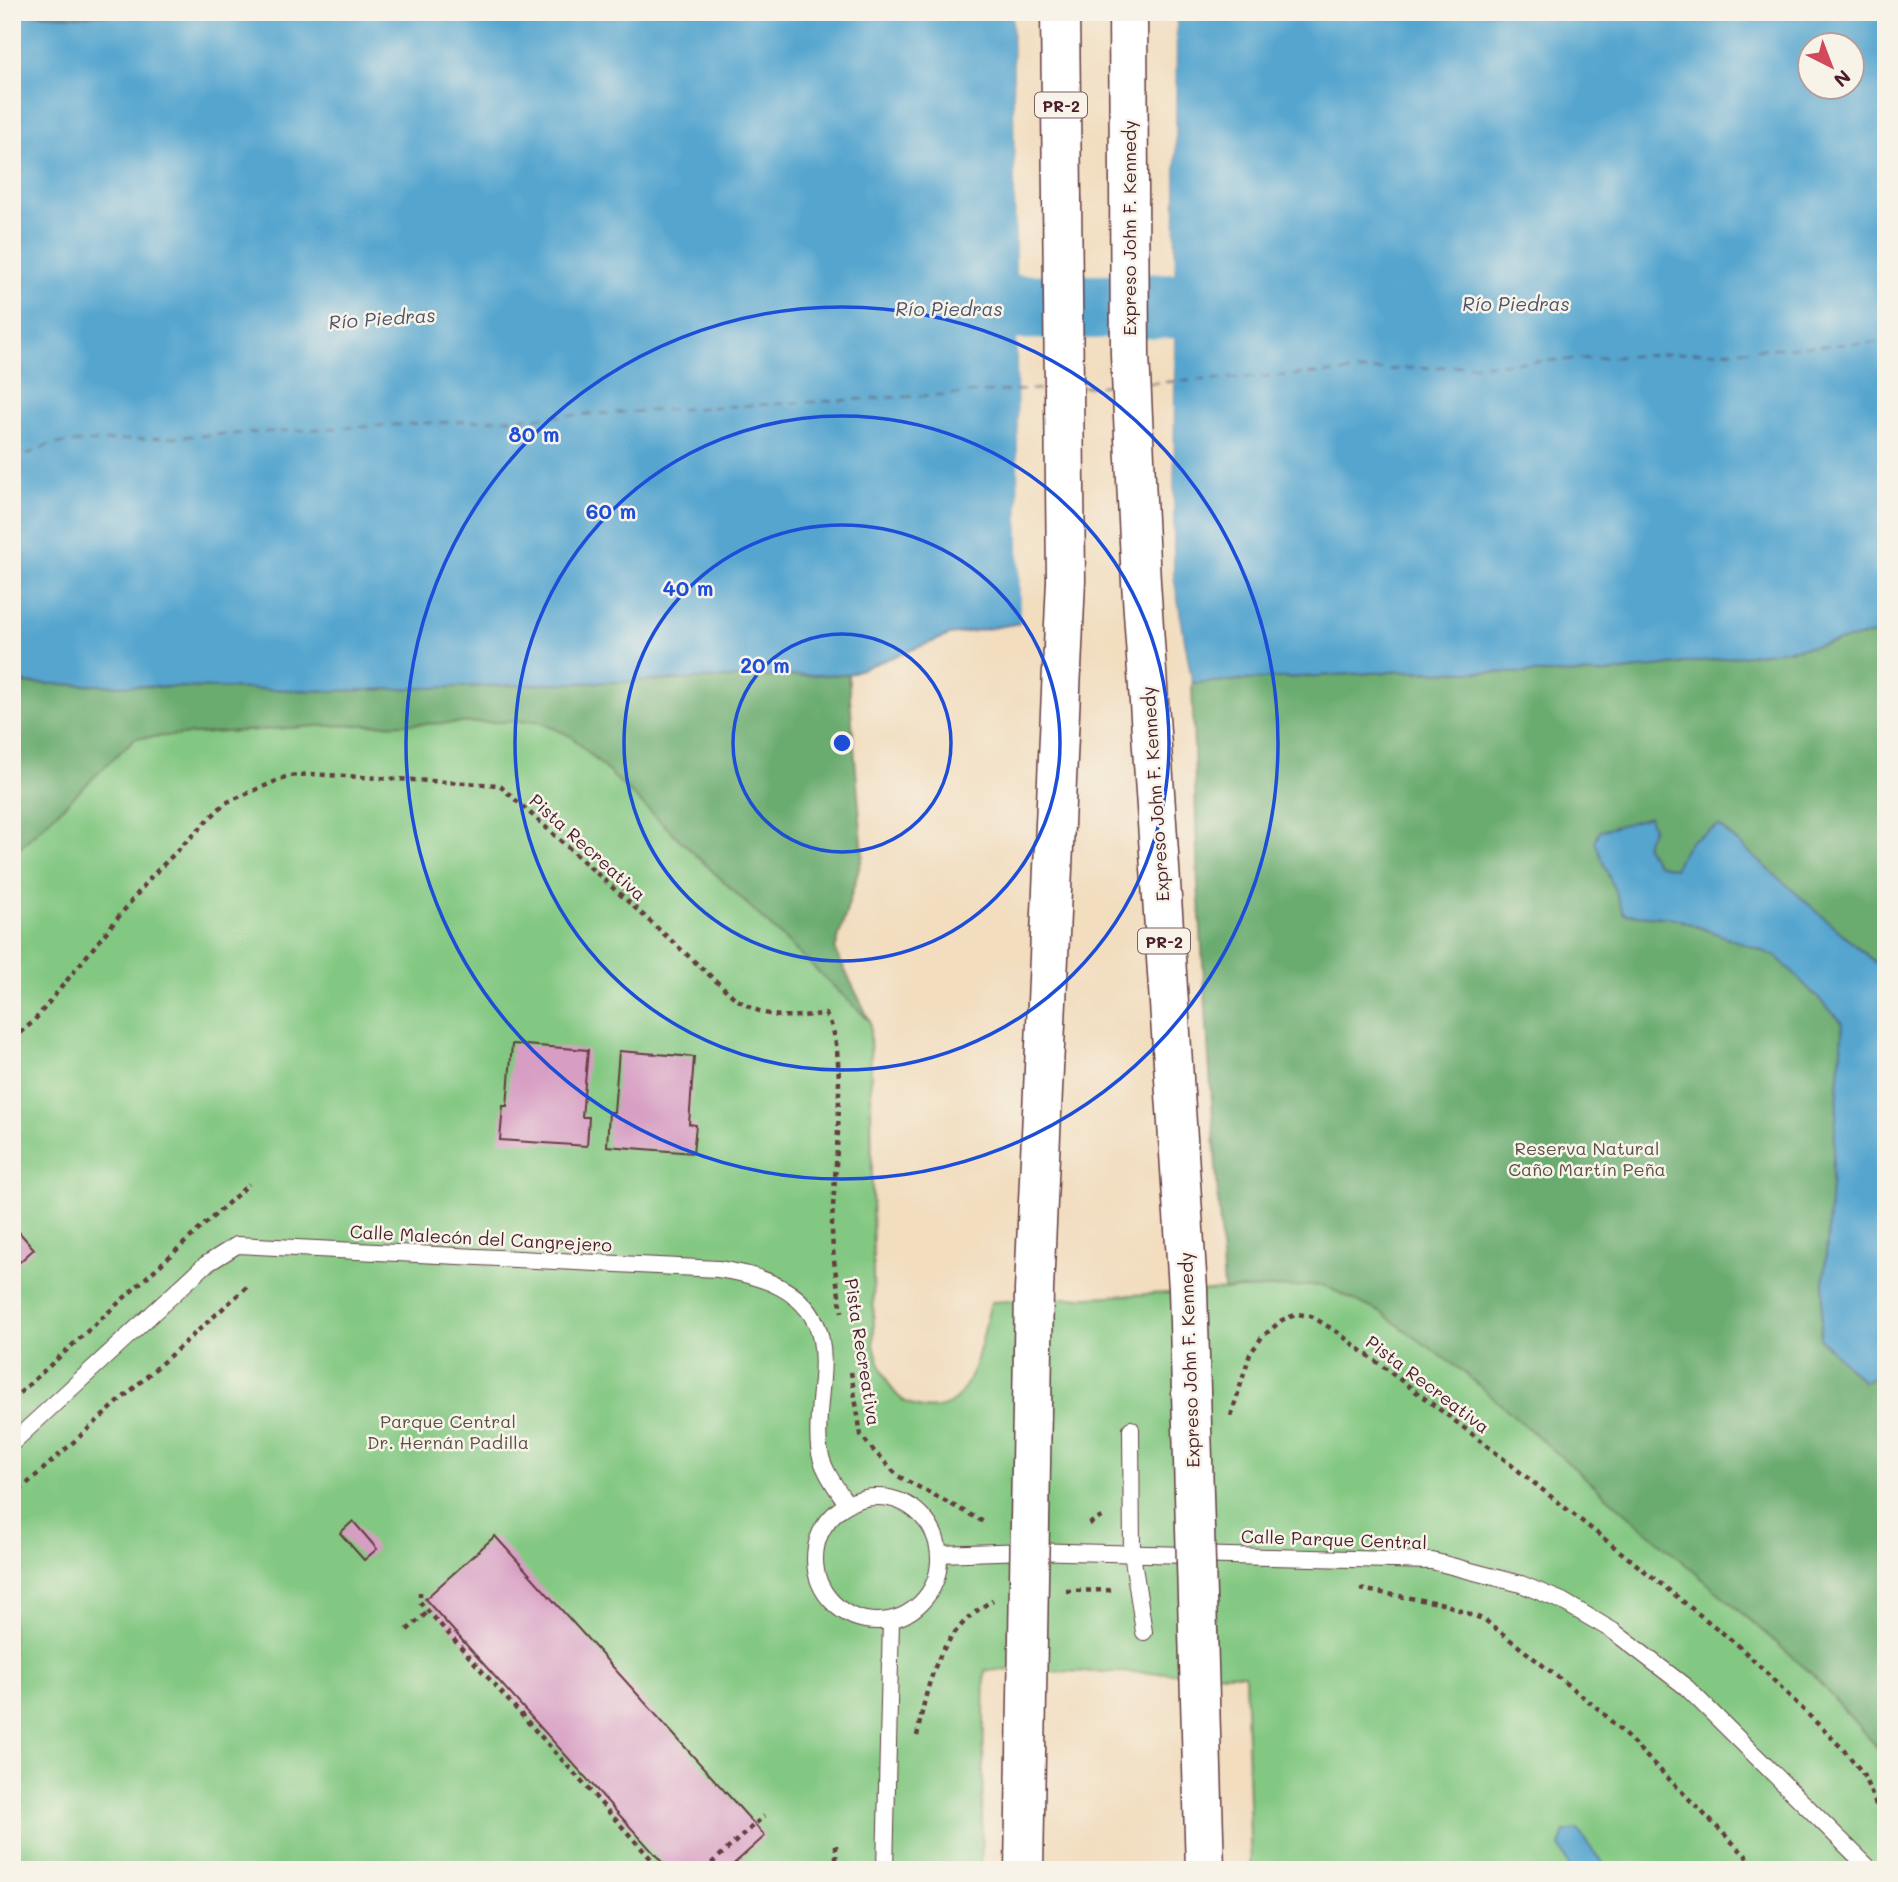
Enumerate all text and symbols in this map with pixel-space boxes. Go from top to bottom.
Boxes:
north arrow [1797,32,1867,102]
text: N [1829,65,1856,93]
road number: PR-2 [1035,92,1087,118]
street label: Expreso John F. Kennedy [1117,120,1141,336]
water label: Río Piedras [1462,291,1570,316]
water label: Río Piedras [895,296,1003,321]
water label: Río Piedras [328,302,436,334]
text: 80 m [509,420,559,447]
text: 60 m [586,497,636,524]
text: 40 m [662,574,714,601]
text: 20 m [740,651,790,678]
street label: Expreso John F. Kennedy [1136,686,1174,902]
centre of rings [830,731,854,755]
street label: Pista Recreativa [525,788,651,906]
road number: PR-2 [1138,928,1190,953]
park label: Reserva Natural Caño Martín Peña [1508,1136,1666,1181]
street label: Calle Malecón del Cangrejero [349,1219,613,1257]
street label: Expreso John F. Kennedy [1173,1252,1205,1468]
street label: Pista Recreativa [839,1277,887,1427]
street label: Pista Recreativa [1361,1330,1495,1438]
park label: Parque Central Dr. Hernán Padilla [367,1409,529,1454]
street label: Calle Parque Central [1241,1524,1427,1554]

